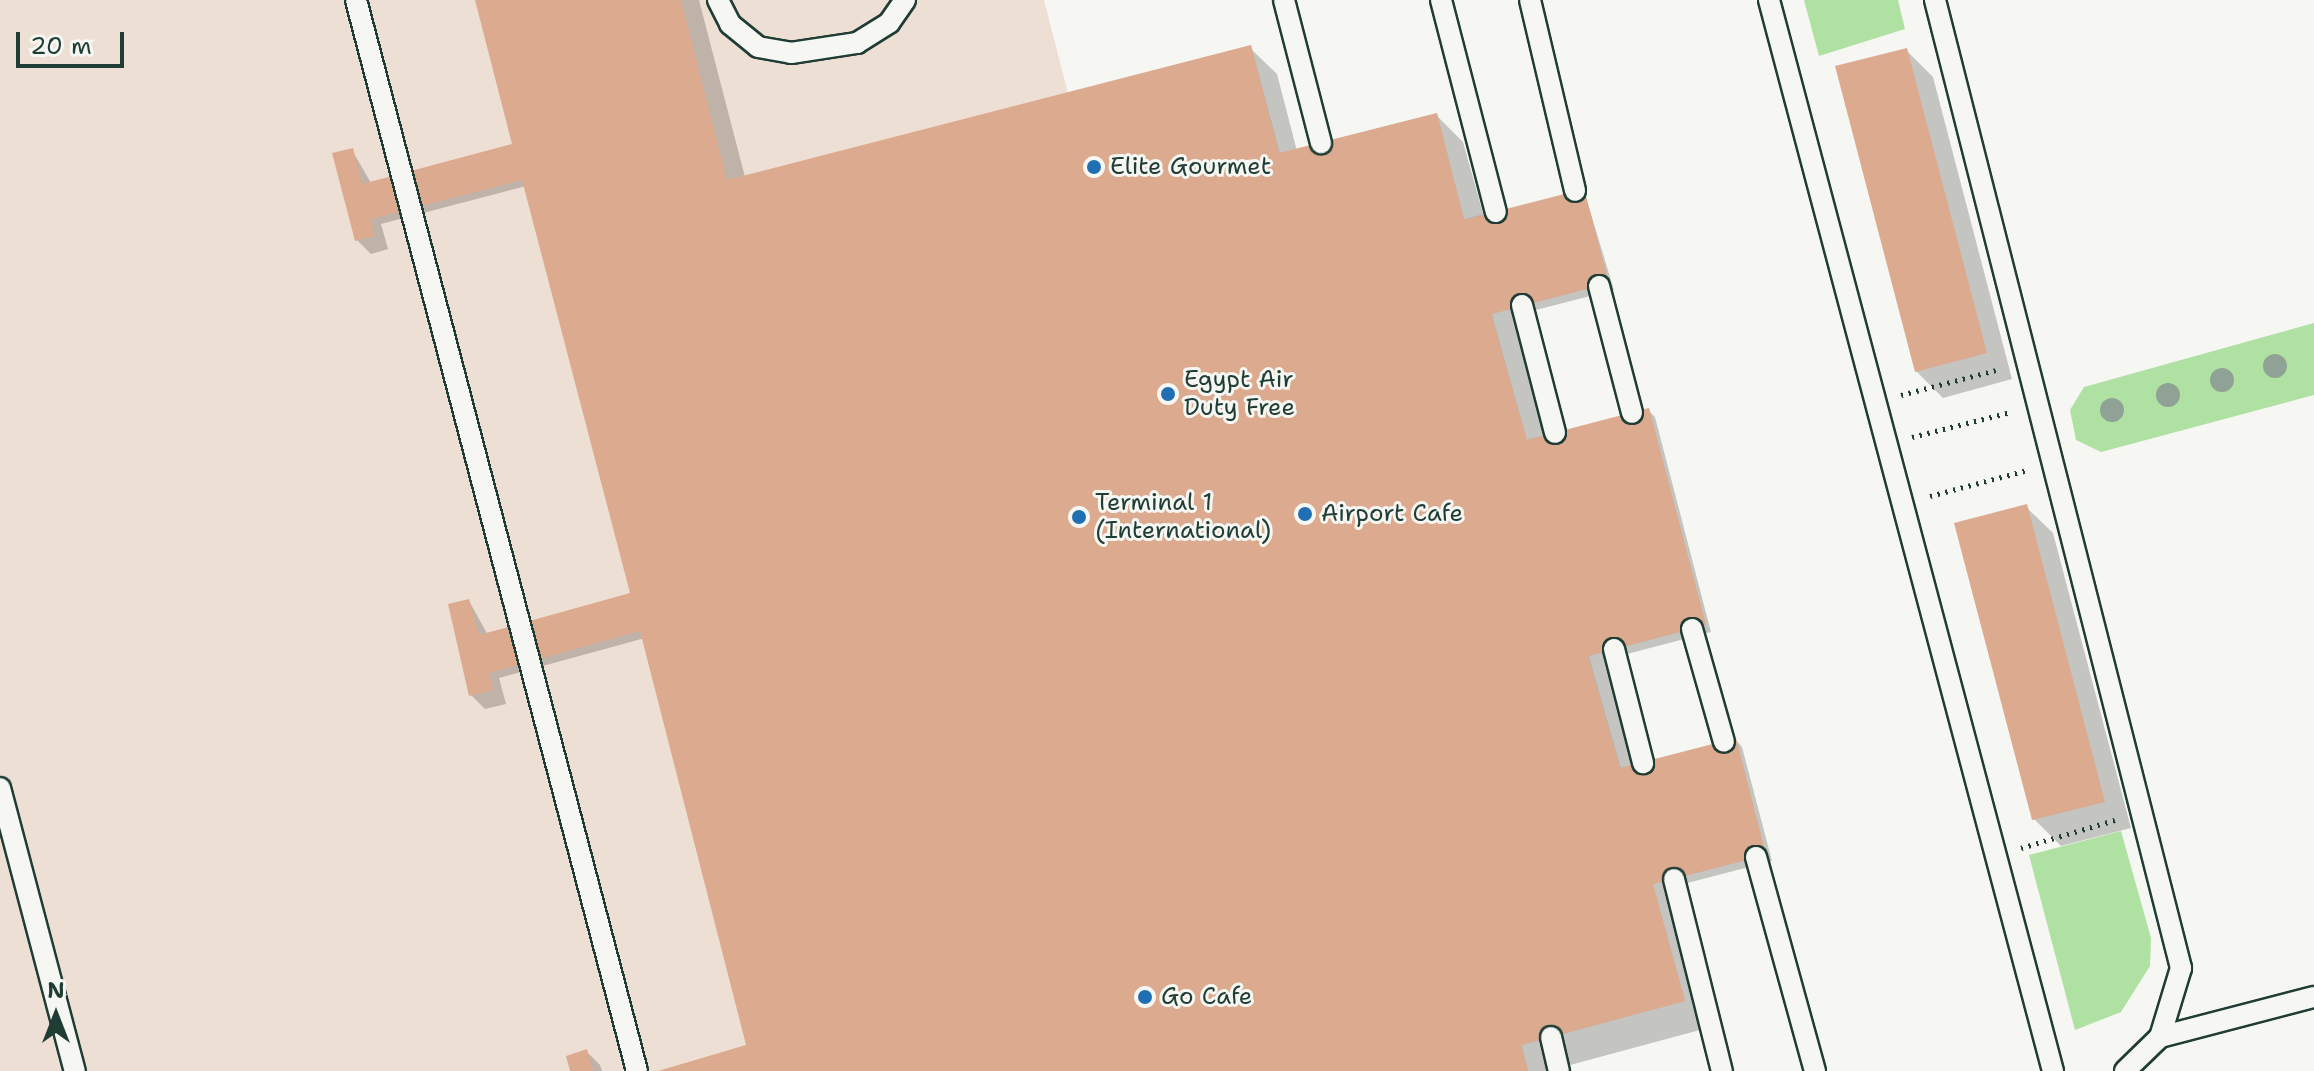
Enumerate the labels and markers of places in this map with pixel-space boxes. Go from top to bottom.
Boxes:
place label: Elite Gourmet [1110,153,1271,181]
marker: Elite Gourmet [1085,158,1103,176]
place label: Egypt Air Duty Free [1184,366,1295,422]
marker: Egypt Air Duty Free [1159,385,1177,403]
place label: Terminal 1 (International) [1095,489,1271,545]
place label: Airport Cafe [1321,500,1463,528]
marker: Airport Cafe [1296,505,1314,523]
marker: Terminal 1 (International) [1070,508,1088,526]
place label: Go Cafe [1161,983,1252,1011]
marker: Go Cafe [1136,988,1154,1006]

